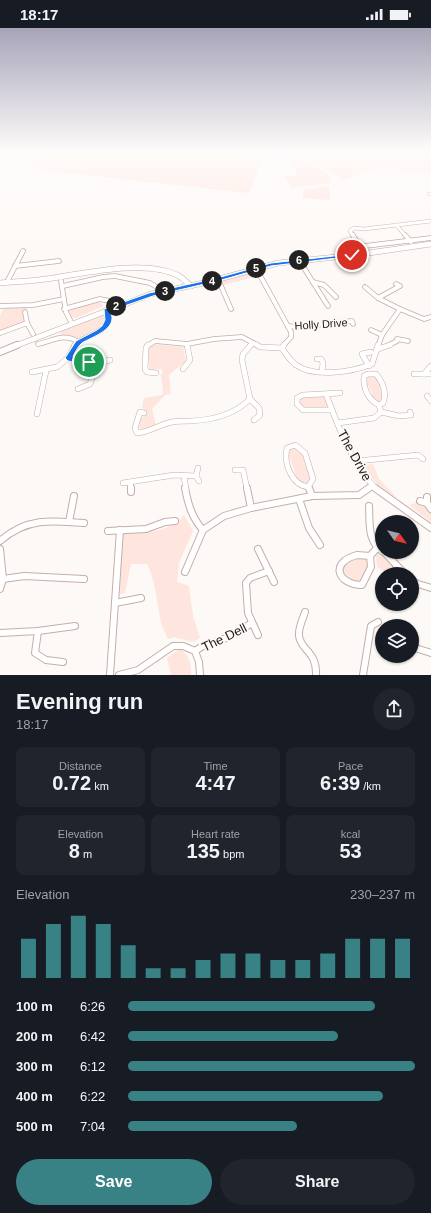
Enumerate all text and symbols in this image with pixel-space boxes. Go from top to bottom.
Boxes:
text: 18:17 [20,6,58,23]
pin [335,238,369,272]
icon: check [341,244,363,266]
pin: 6 [289,250,309,270]
text: 6 [296,254,302,266]
pin: 5 [246,258,266,278]
text: 5 [253,262,259,274]
pin: 4 [202,271,222,291]
text: 4 [209,275,215,287]
pin: 3 [155,281,175,301]
text: 3 [162,285,168,297]
pin: 2 [106,296,126,316]
text: 2 [113,300,119,312]
street label: Holly Drive [294,316,348,332]
pin [72,345,106,379]
icon: arrive [78,351,100,373]
street label: The Drive [334,427,375,484]
north arrow [375,515,419,559]
map controls [375,515,419,663]
button: locate [375,567,419,611]
button: layers [375,619,419,663]
street label: The Dell [199,620,249,655]
button: share [373,688,415,730]
text: Evening run [16,689,143,714]
text: 18:17 [16,717,49,732]
text: Distance [59,760,102,772]
text: Time [203,760,228,772]
text: Pace [338,760,363,772]
text: 0.72 [52,772,91,794]
text: 4:47 [195,772,236,794]
text: 6:39 [320,772,360,794]
text: km [91,780,109,792]
text: /km [360,780,381,792]
text: Elevation [58,828,103,840]
text: Heart rate [191,828,240,840]
text: kcal [341,828,360,840]
text: 8 [69,840,80,862]
text: 135 [187,840,220,862]
text: 53 [339,840,362,862]
text: m [80,848,92,860]
text: bpm [220,848,244,860]
text: Elevation [16,887,69,902]
text: 230–237 m [350,887,415,902]
text: 100 m [16,999,53,1014]
text: 6:26 [80,999,105,1014]
text: 200 m [16,1029,53,1044]
text: 6:42 [80,1029,105,1044]
text: 300 m [16,1059,53,1074]
text: 6:12 [80,1059,105,1074]
text: 400 m [16,1089,53,1104]
text: 6:22 [80,1089,105,1104]
text: 500 m [16,1119,53,1134]
text: 7:04 [80,1119,105,1134]
button: Save [16,1159,212,1205]
button: Share [220,1159,415,1205]

